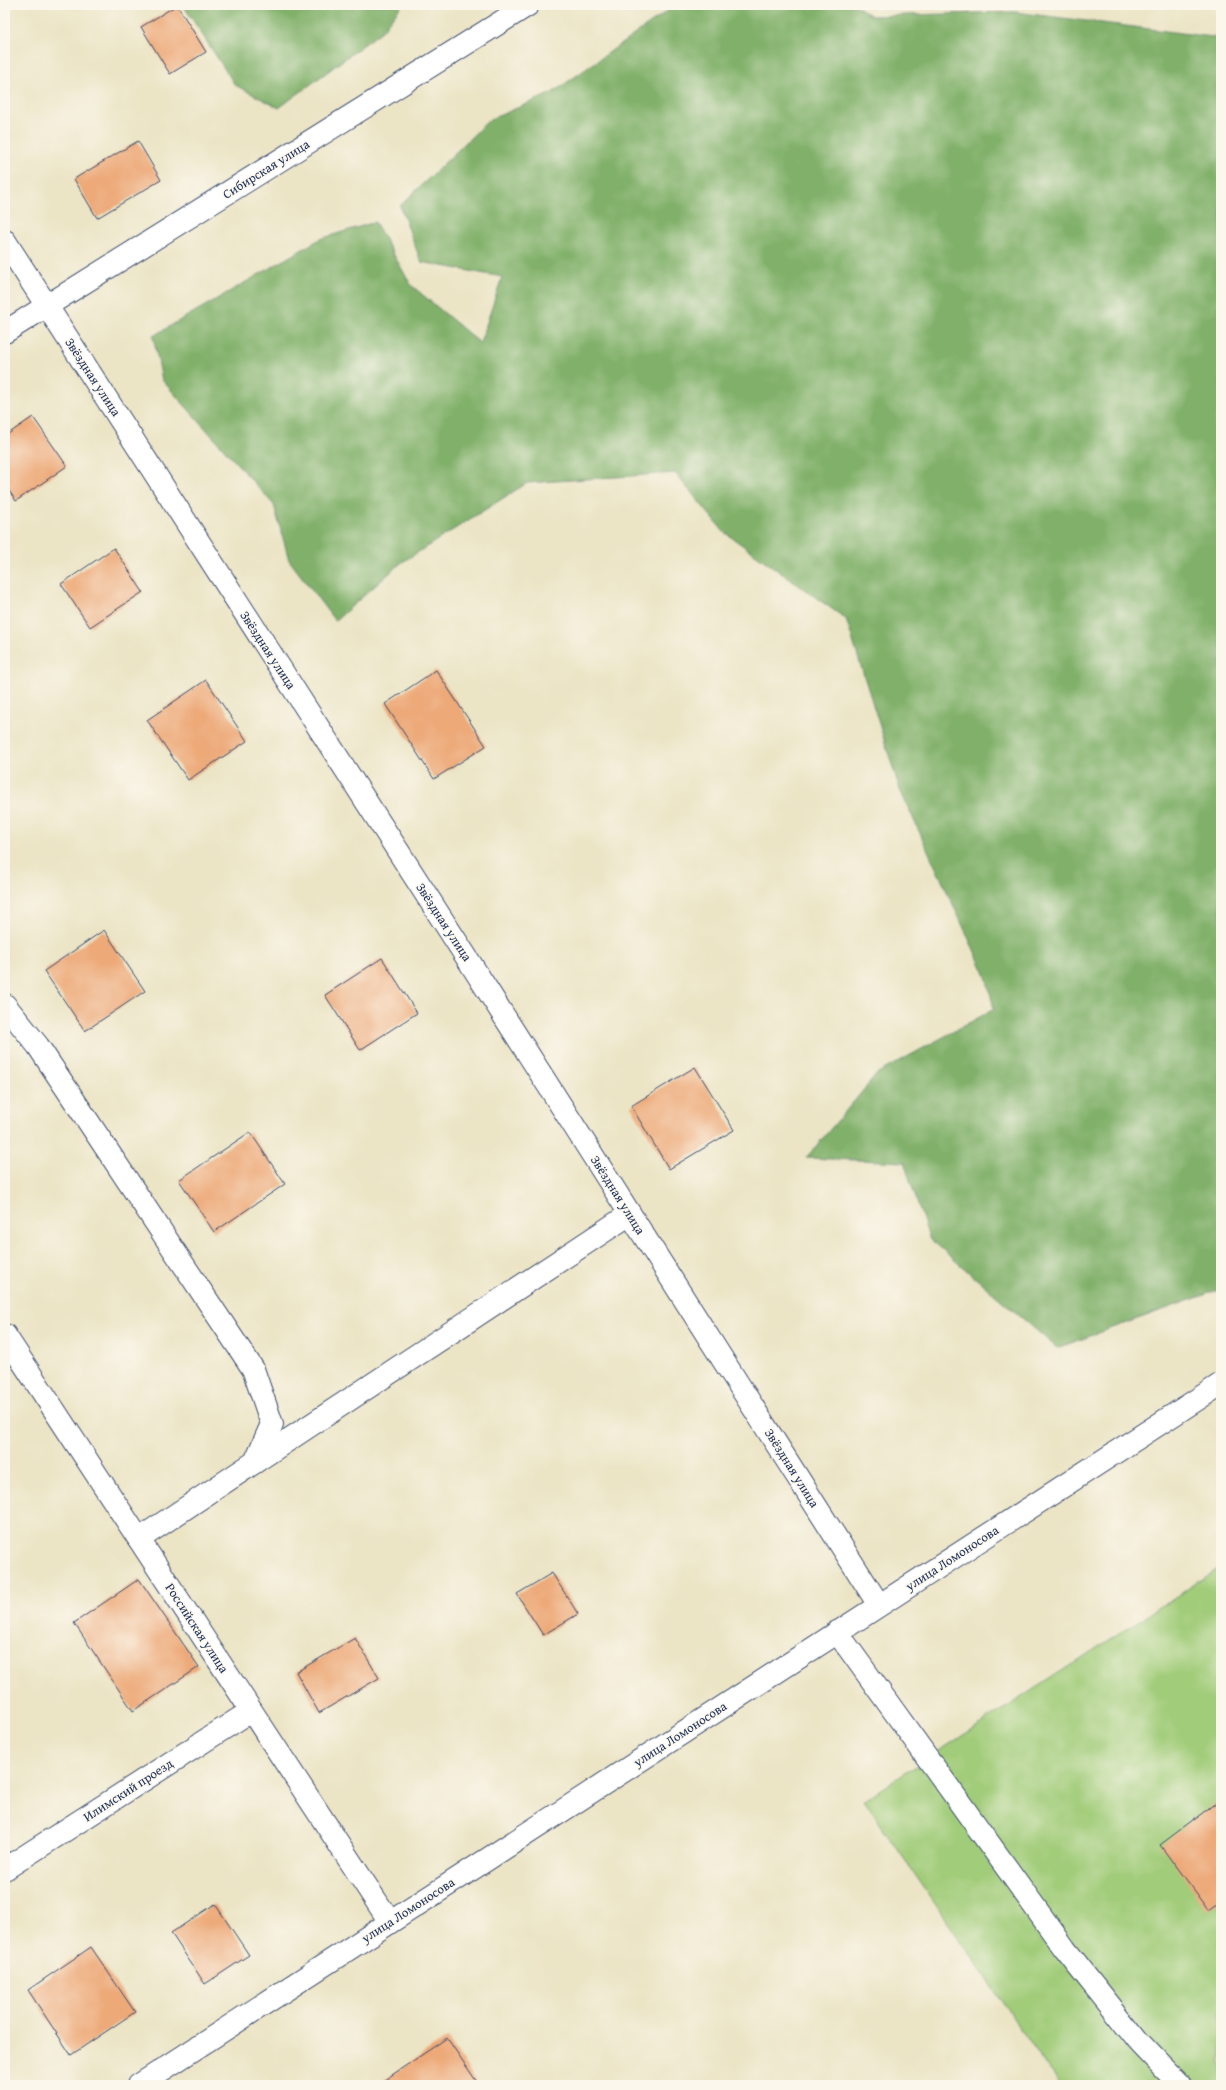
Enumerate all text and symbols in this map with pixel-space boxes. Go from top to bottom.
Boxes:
street label: Сибирская улица [219,134,314,203]
street label: Звёздная улица [60,334,126,421]
street label: Звёздная улица [235,607,301,694]
street label: Звёздная улица [411,879,477,966]
street label: Звёздная улица [586,1152,650,1239]
street label: Звёздная улица [760,1425,824,1512]
street label: улица Ломоносова [901,1520,1003,1596]
street label: Российская улица [161,1579,234,1677]
street label: улица Ломоносова [629,1696,731,1772]
street label: Илимский проезд [79,1754,177,1826]
street label: улица Ломоносова [357,1872,459,1948]

